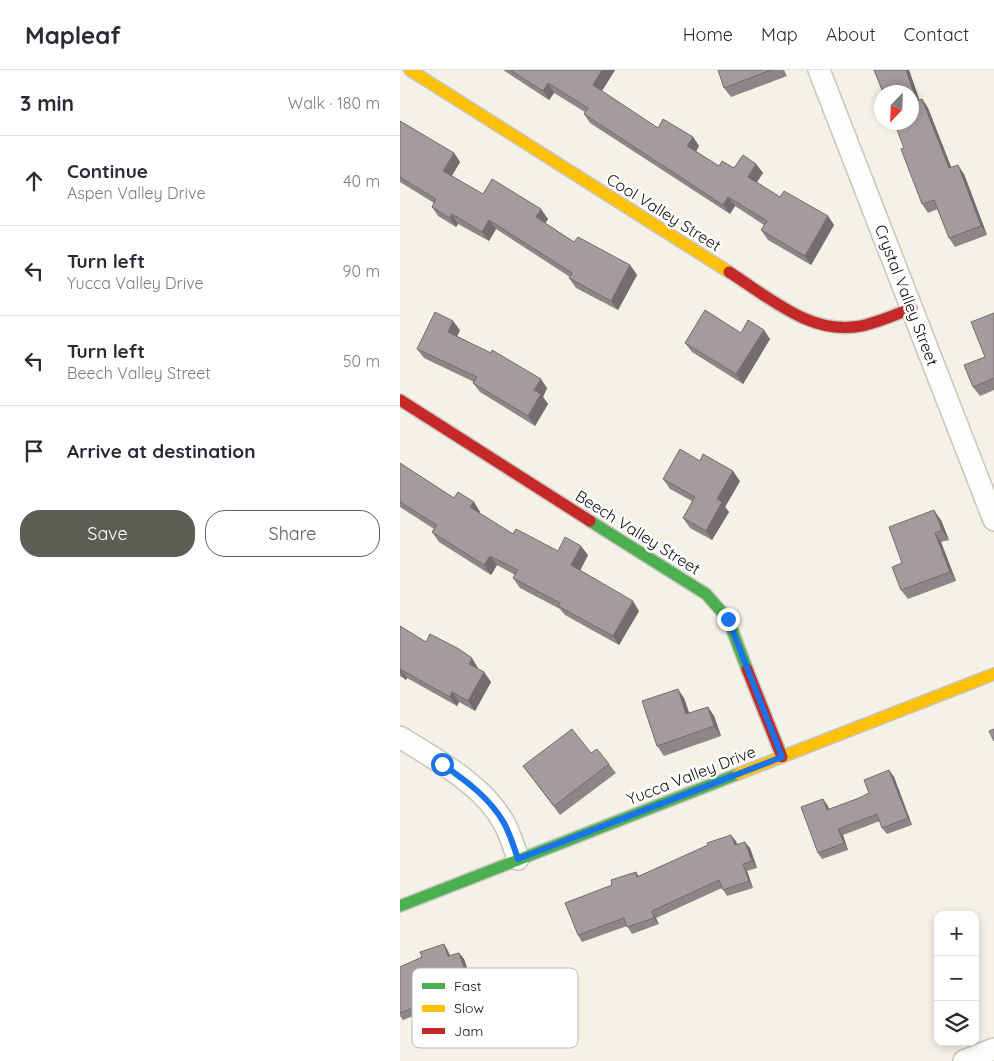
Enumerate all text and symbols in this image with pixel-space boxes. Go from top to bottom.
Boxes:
text: Mapleaf [25,20,121,50]
text: Home [683,23,733,46]
text: Map [761,23,798,46]
text: About [826,23,876,46]
text: Contact [904,23,969,46]
north arrow [874,85,919,130]
text: 3 min [20,90,74,116]
text: Walk · 180 m [288,93,380,113]
text: Continue [67,159,148,183]
icon: ahead [20,167,48,195]
street label: Cool Valley Street [603,169,725,255]
text: 40 m [343,171,380,191]
text: Aspen Valley Drive [67,183,205,203]
street label: Crystal Valley Street [871,222,943,368]
text: Turn left [67,249,145,273]
icon: left [20,257,48,285]
text: 90 m [343,261,380,281]
text: Yucca Valley Drive [67,273,204,293]
text: Turn left [67,339,145,363]
icon: left [20,347,48,375]
text: 50 m [343,351,380,371]
text: Beech Valley Street [67,363,211,383]
icon: arrive [20,437,48,465]
text: Arrive at destination [67,439,256,463]
street label: Beech Valley Street [572,485,704,579]
button: Save [20,510,195,557]
button: Share [205,510,380,557]
route end [717,608,740,631]
street label: Yucca Valley Drive [624,741,758,809]
route start [431,753,454,776]
map controls [934,911,979,1046]
button: + [934,911,979,956]
button: − [934,956,979,1001]
legend [412,968,578,1048]
text: Fast [454,977,482,995]
text: Slow [454,999,484,1017]
button: layers [934,1001,979,1046]
text: Jam [454,1022,483,1040]

